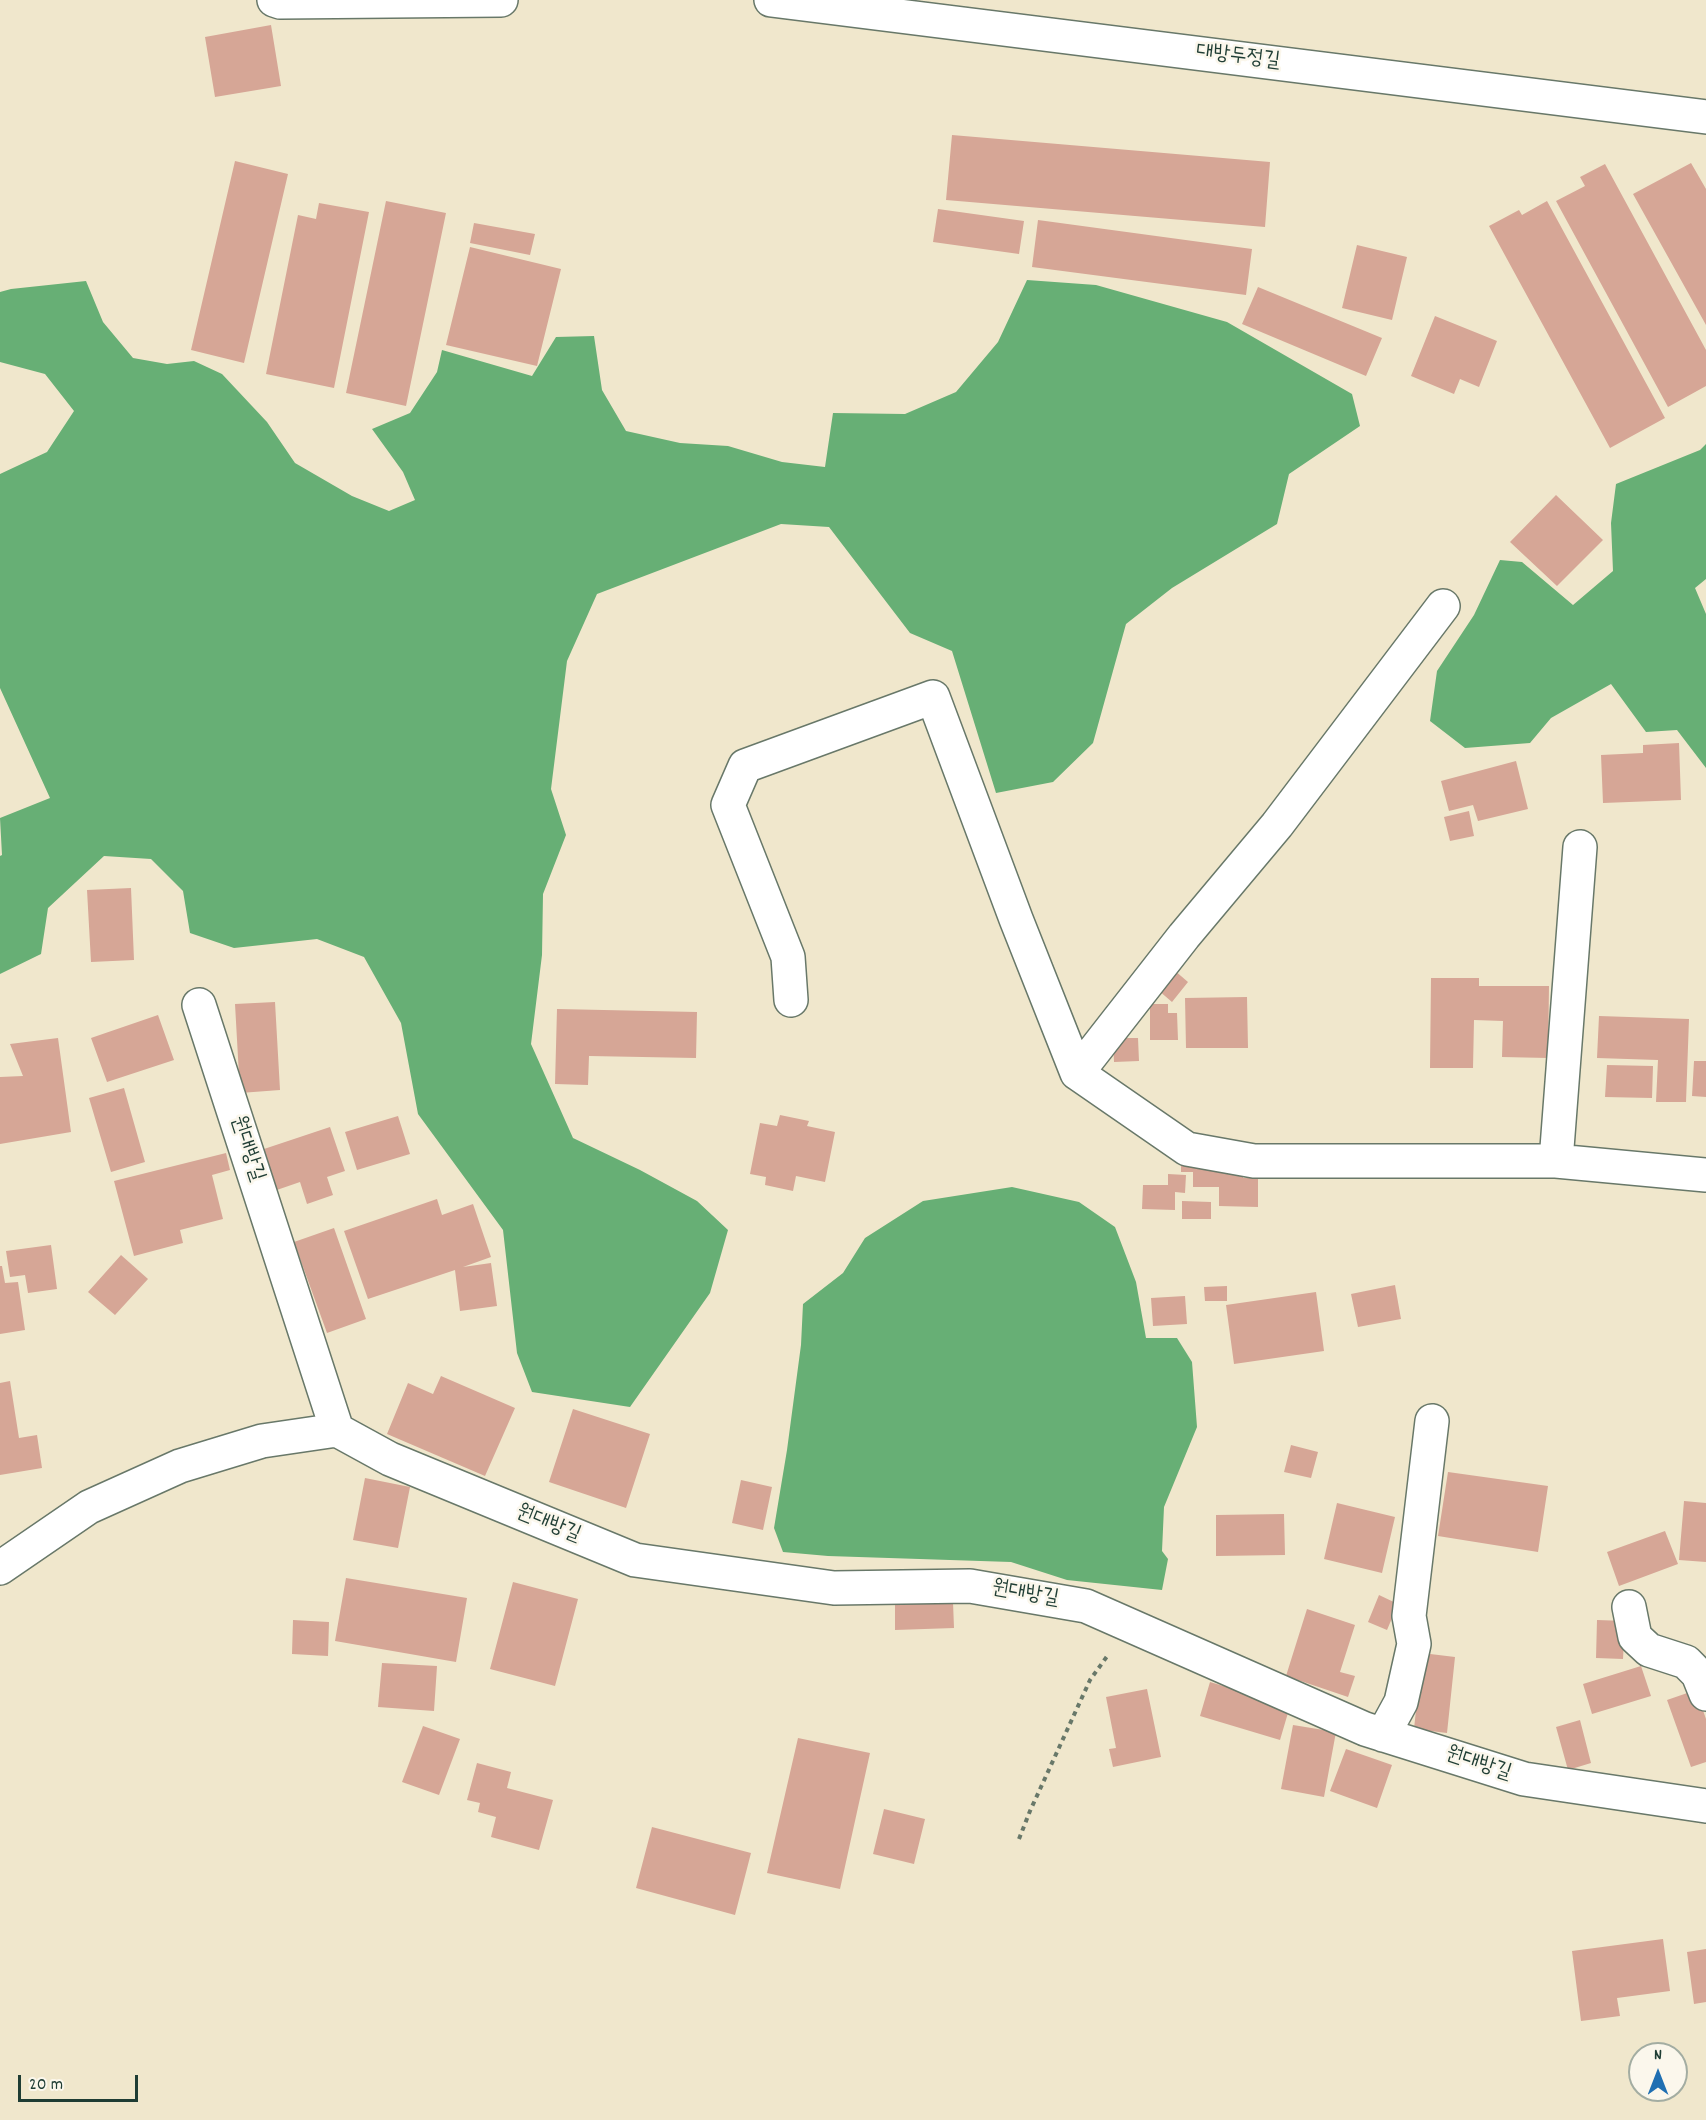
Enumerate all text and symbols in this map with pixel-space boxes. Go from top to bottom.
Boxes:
street label: 대방두정길 [1195,40,1281,76]
street label: 원대방길 [224,1113,268,1185]
street label: 원대방길 [512,1501,584,1549]
street label: 원대방길 [990,1577,1060,1613]
street label: 원대방길 [1442,1743,1514,1787]
north arrow [1628,2042,1688,2102]
text: N [1654,2044,1662,2067]
scale bar [21,2063,141,2101]
text: 20 m [29,2073,63,2098]

